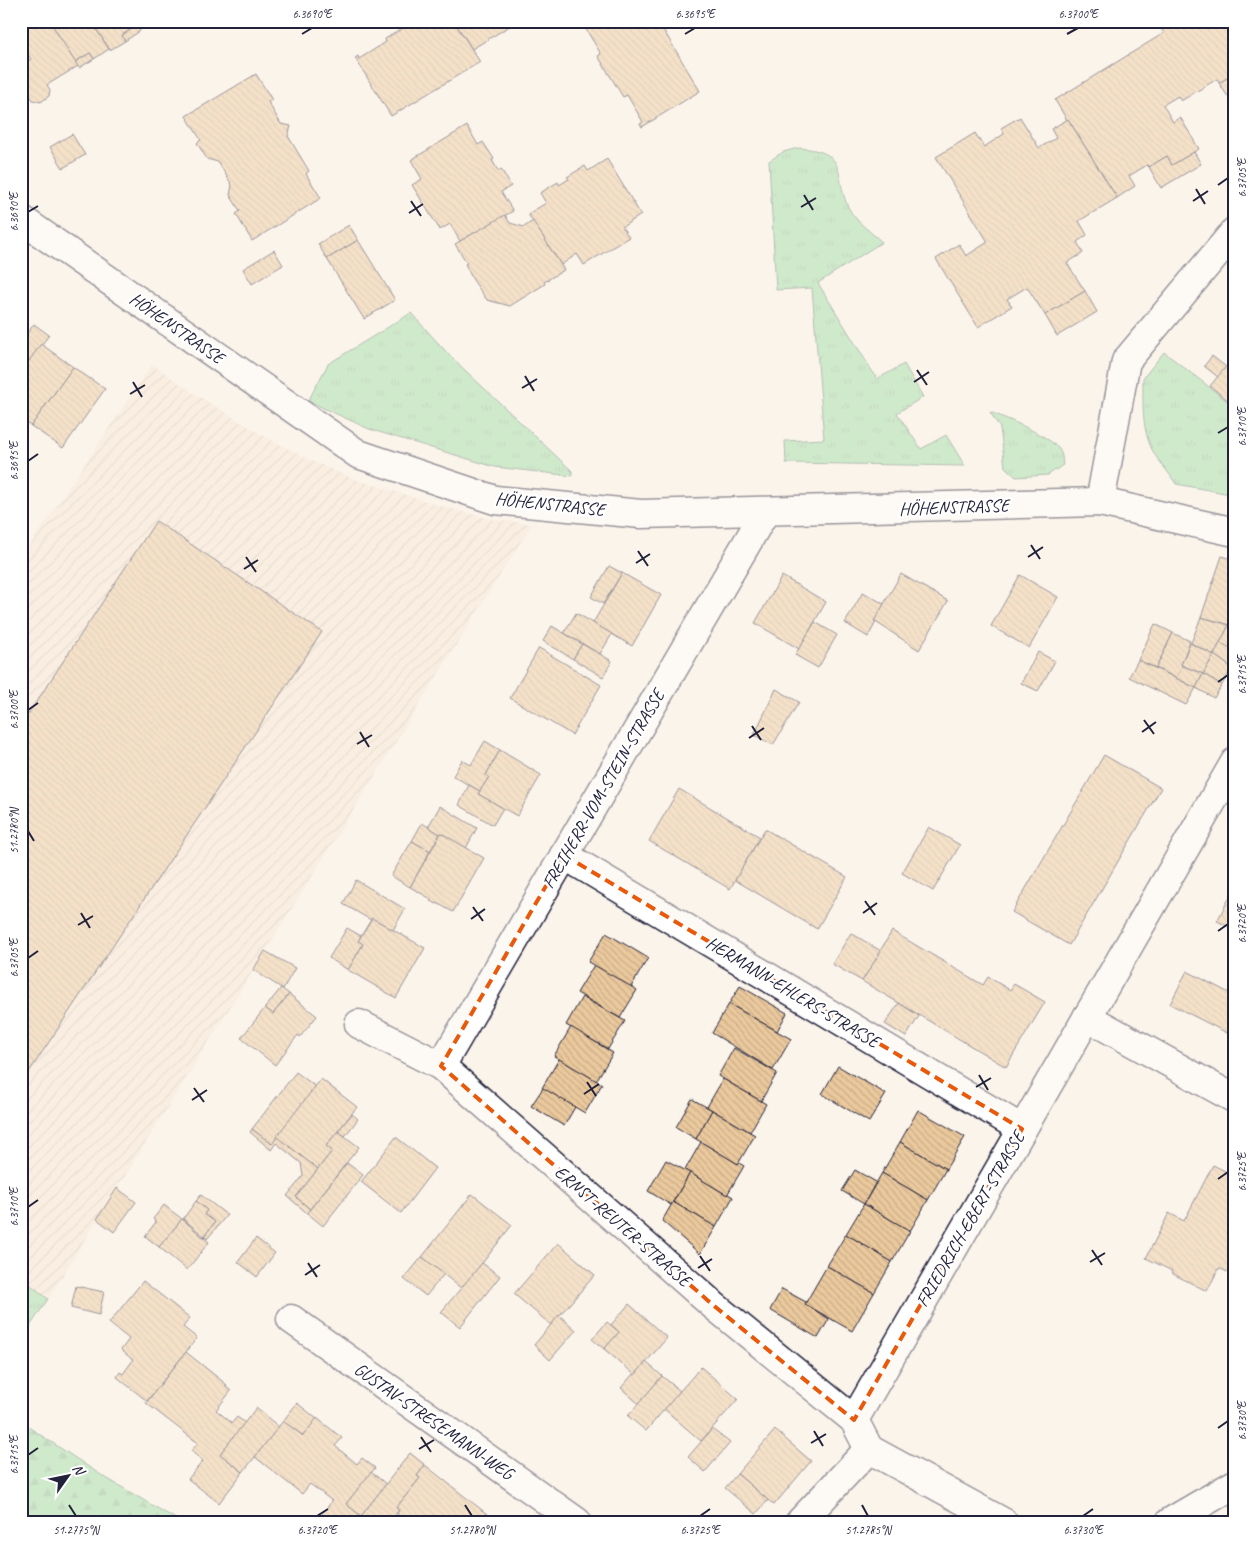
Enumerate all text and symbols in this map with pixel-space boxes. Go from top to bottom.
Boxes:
text: 6.3690°E [292,6,333,22]
text: 6.3695°E [675,6,716,22]
text: 6.3700°E [1058,6,1099,22]
text: 6.3705°E [1234,157,1250,198]
text: 6.3690°E [6,191,22,232]
street label: HÖHENSTRASSE [126,287,230,370]
text: 6.3710°E [1234,406,1250,447]
text: 6.3695°E [6,440,22,481]
street label: HÖHENSTRASSE [494,487,608,521]
street label: HÖHENSTRASSE [899,494,1011,520]
text: 6.3715°E [1234,654,1250,695]
street label: FREIHERR-VOM-STEIN-STRASSE [537,684,670,892]
text: 6.3700°E [6,689,22,730]
text: 51.2780°N [6,807,22,854]
text: 6.3720°E [1234,903,1250,944]
street label: HERMANN-EHLERS-STRASSE [702,932,885,1054]
text: 6.3705°E [6,937,22,978]
street label: FRIEDRICH-EBERT-STRASSE [911,1126,1030,1310]
text: 6.3725°E [1234,1151,1250,1192]
street label: ERNST-REUTER-STRASSE [550,1161,697,1293]
text: 6.3710°E [6,1186,22,1227]
street label: GUSTAV-STRESEMANN-WEG [350,1358,520,1485]
text: 6.3730°E [1234,1400,1250,1441]
text: 6.3715°E [6,1434,22,1475]
north arrow [42,1450,92,1500]
text: N [69,1461,89,1479]
text: 51.2775°N [53,1522,100,1538]
text: 6.3720°E [297,1522,338,1538]
text: 51.2780°N [449,1522,496,1538]
text: 6.3725°E [680,1522,721,1538]
text: 51.2785°N [845,1522,892,1538]
text: 6.3730°E [1063,1522,1104,1538]

